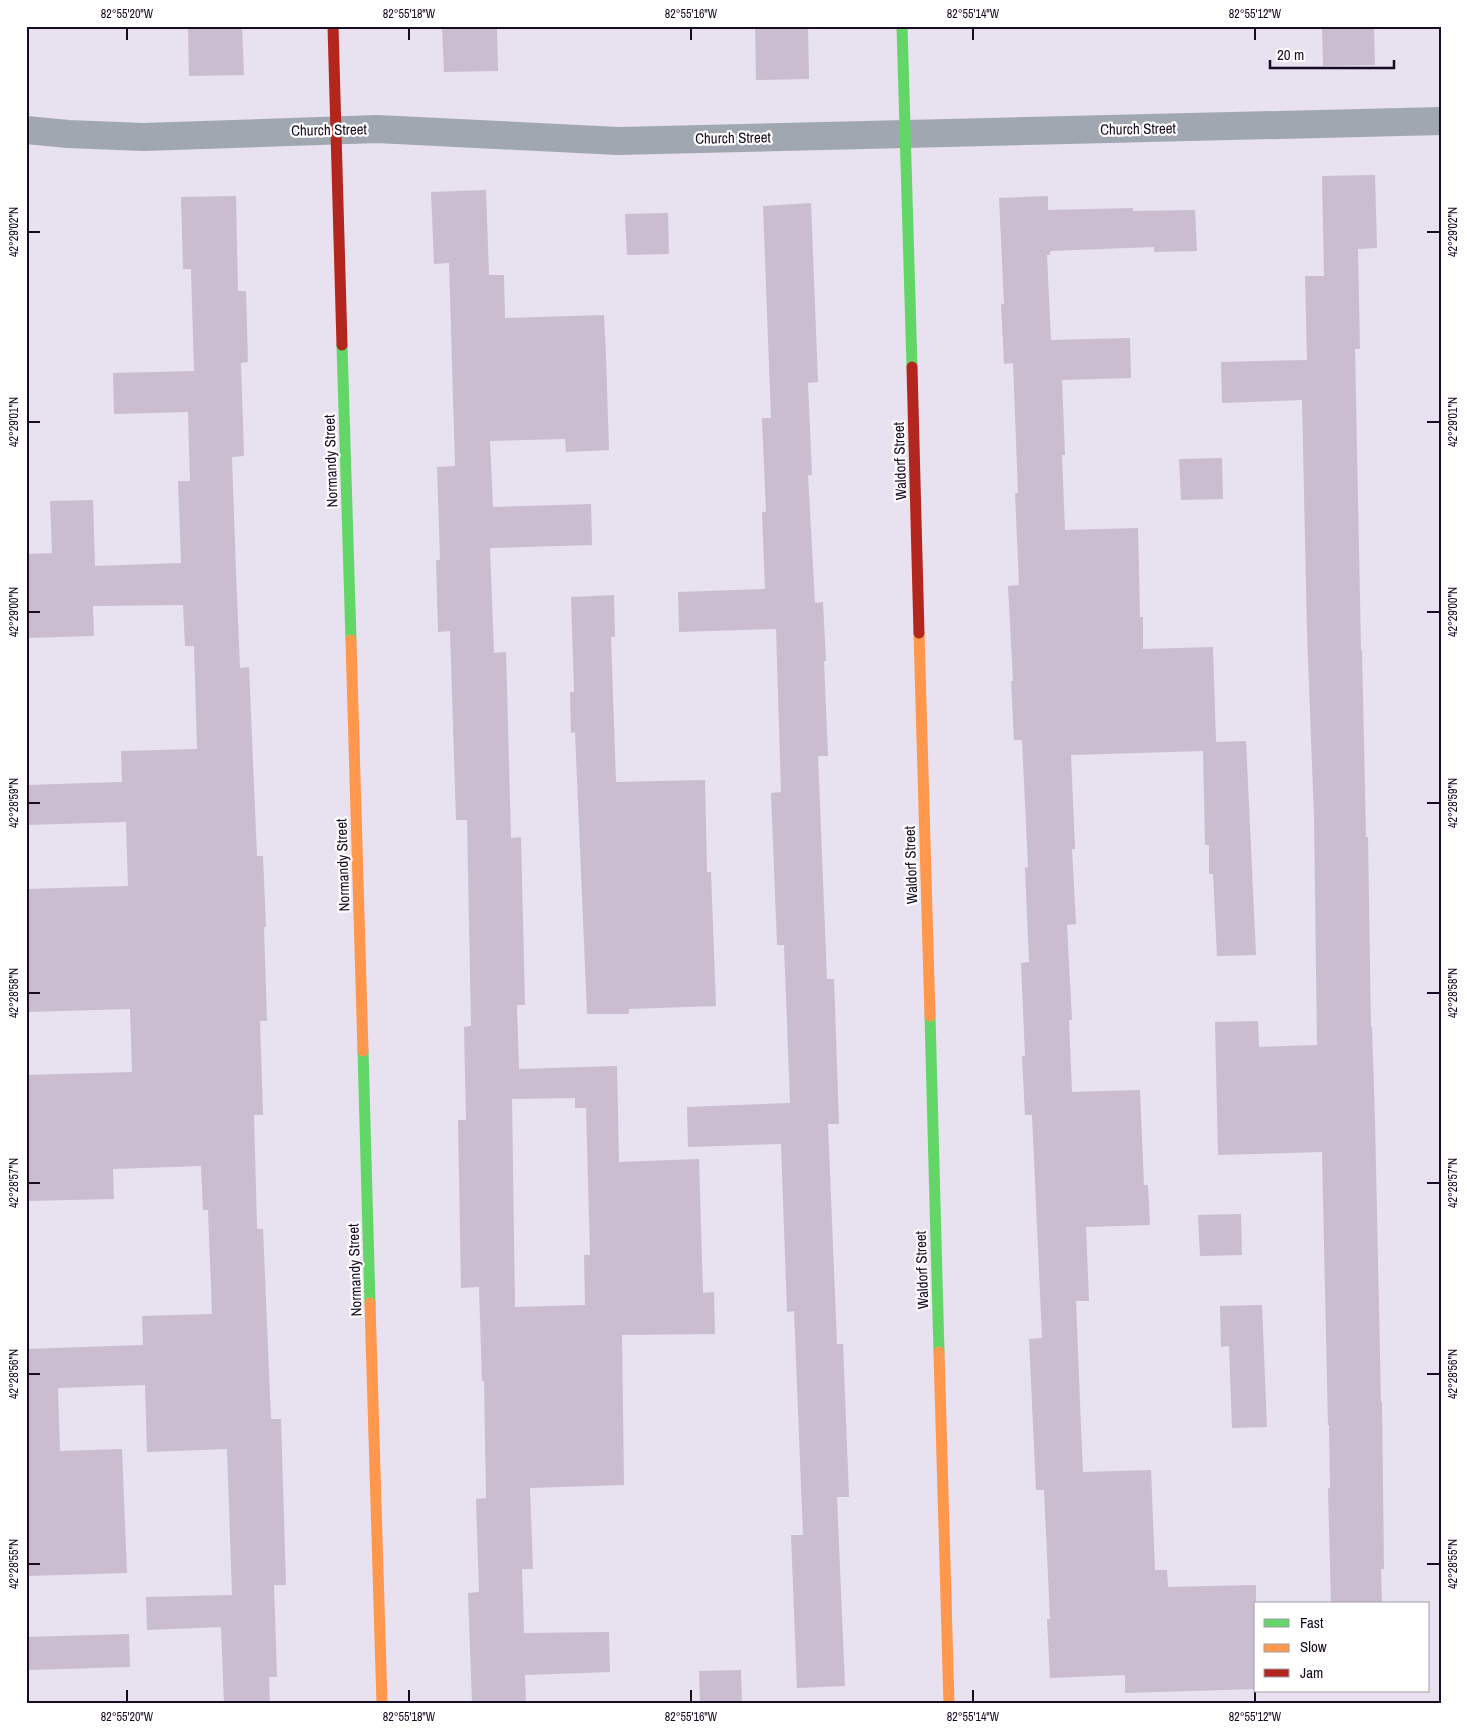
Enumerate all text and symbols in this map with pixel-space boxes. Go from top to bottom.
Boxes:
text: 82°55'20"W [101,6,154,22]
text: 82°55'18"W [383,6,436,22]
text: 82°55'16"W [665,6,718,22]
text: 82°55'14"W [947,6,1000,22]
text: 82°55'12"W [1229,6,1282,22]
scale bar [1270,38,1393,70]
text: 20 m [1277,44,1304,65]
street label: Church Street [1100,117,1177,140]
street label: Church Street [291,118,368,141]
street label: Church Street [695,126,772,149]
text: 42°29'02"N [6,207,22,257]
text: 42°29'02"N [1445,207,1461,257]
text: 42°29'01"N [6,397,22,447]
text: 42°29'01"N [1445,397,1461,447]
street label: Normandy Street [318,414,343,508]
street label: Waldorf Street [888,421,911,500]
text: 42°29'00"N [6,587,22,637]
text: 42°29'00"N [1445,587,1461,637]
text: 42°28'59"N [6,778,22,828]
text: 42°28'59"N [1445,778,1461,828]
street label: Normandy Street [330,818,355,912]
street label: Waldorf Street [899,825,922,904]
text: 42°28'58"N [6,968,22,1018]
text: 42°28'58"N [1445,968,1461,1018]
text: 42°28'57"N [6,1158,22,1208]
text: 42°28'57"N [1445,1158,1461,1208]
street label: Normandy Street [342,1223,367,1317]
street label: Waldorf Street [910,1230,933,1309]
text: 42°28'56"N [6,1349,22,1399]
text: 42°28'56"N [1445,1349,1461,1399]
text: 42°28'55"N [6,1539,22,1589]
text: 42°28'55"N [1445,1539,1461,1589]
legend [1254,1602,1430,1692]
text: Fast [1300,1612,1324,1633]
text: Slow [1300,1636,1327,1657]
text: Jam [1300,1662,1323,1683]
text: 82°55'20"W [101,1709,154,1725]
text: 82°55'18"W [383,1709,436,1725]
text: 82°55'16"W [665,1709,718,1725]
text: 82°55'14"W [947,1709,1000,1725]
text: 82°55'12"W [1229,1709,1282,1725]

